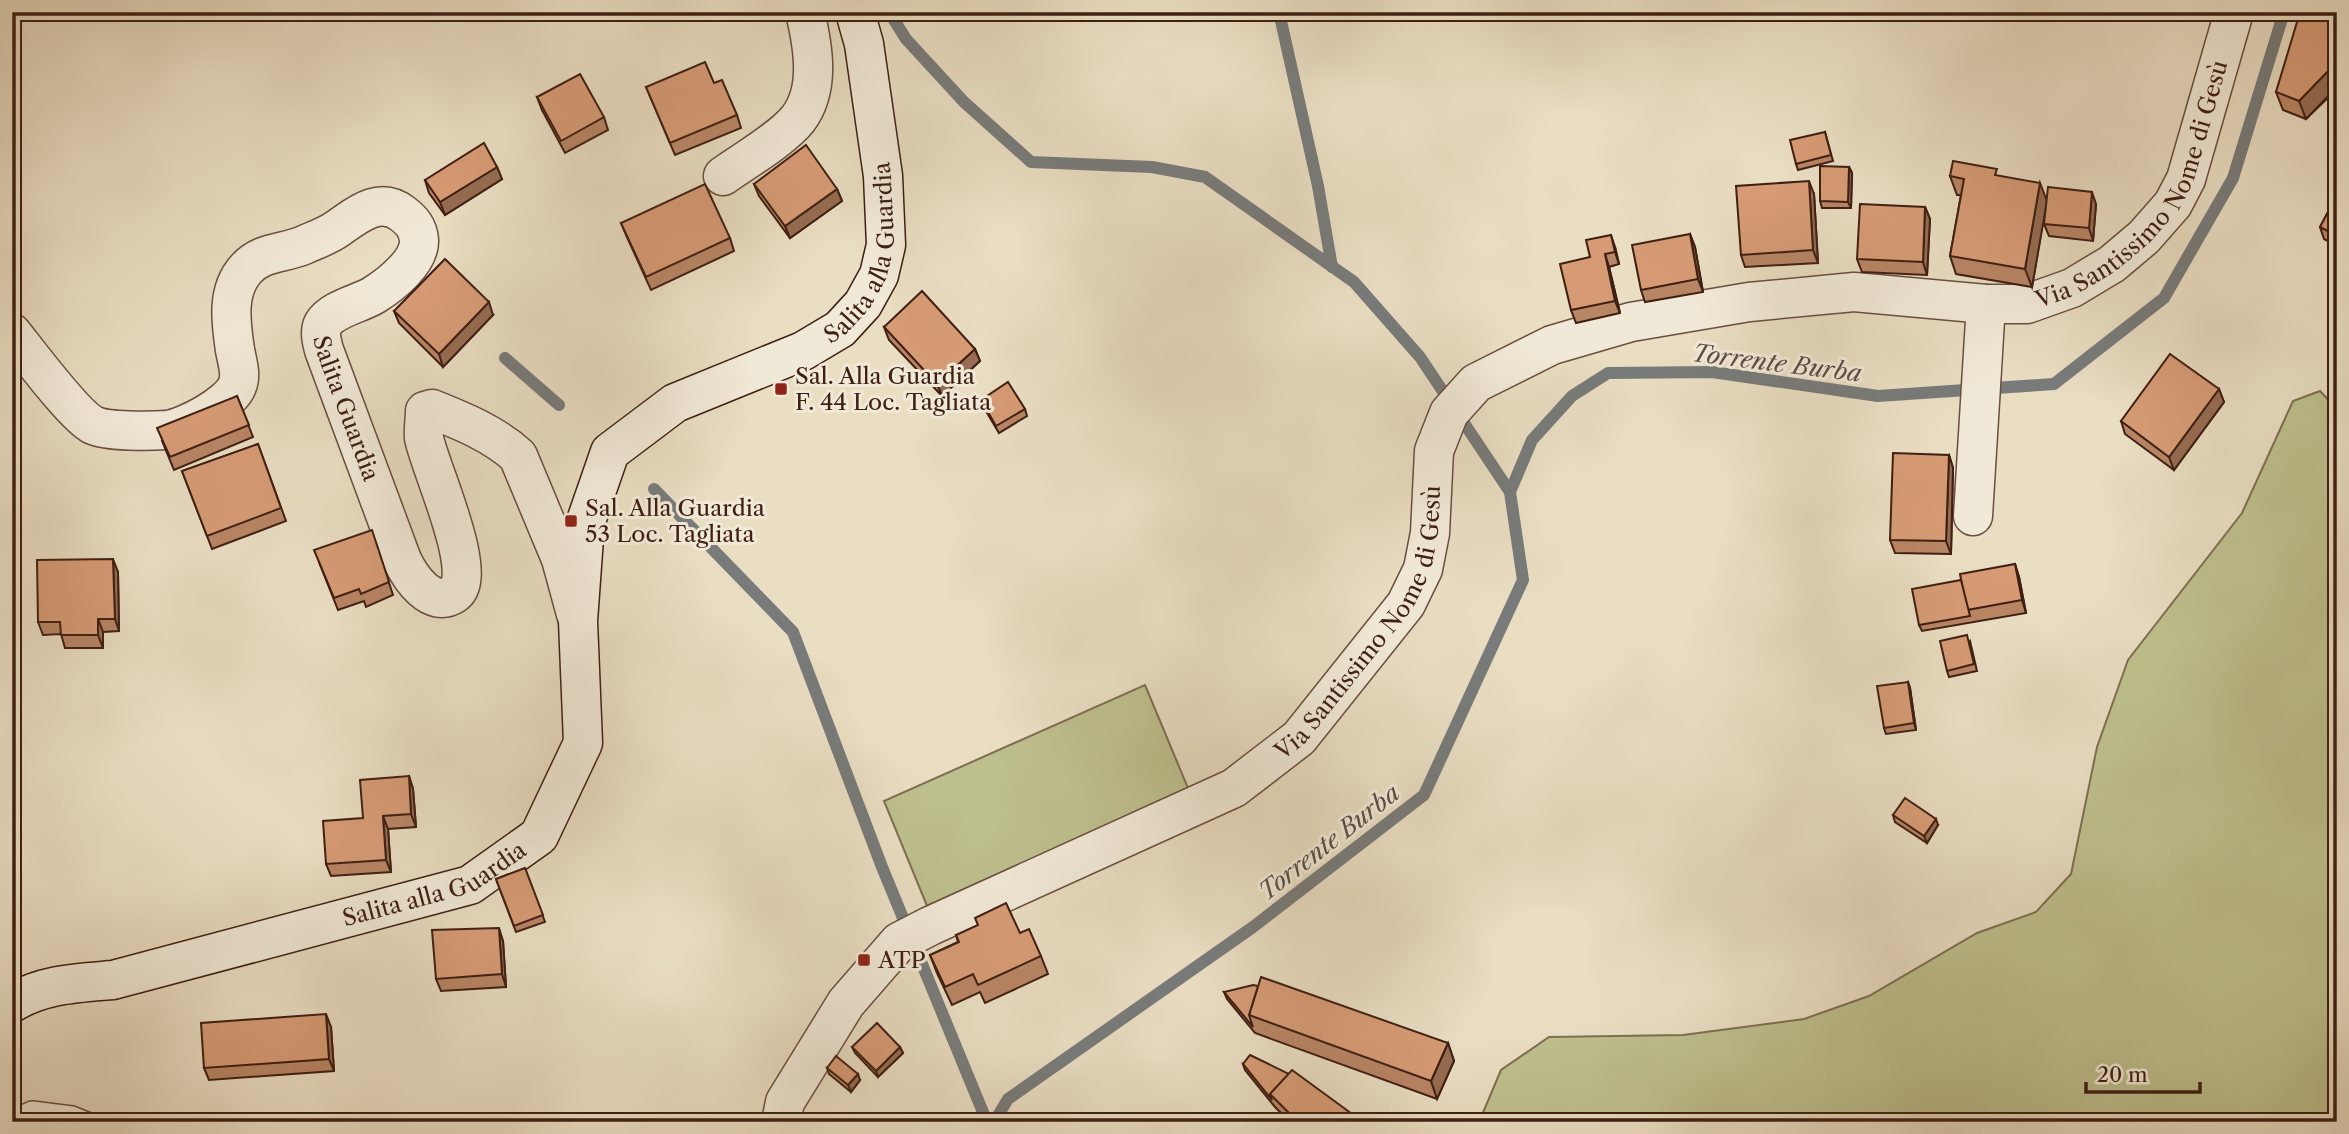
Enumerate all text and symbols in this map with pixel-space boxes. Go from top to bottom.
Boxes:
street label: Via Santissimo Nome di Gesù [2031,57,2233,314]
street label: Salita alla Guardia [819,159,900,349]
street label: Salita Guardia [307,333,386,485]
water label: Torrente Burba [1691,338,1863,388]
place label: Sal. Alla Guardia F. 44 Loc. Tagliata [795,362,992,416]
marker: Sal. Alla Guardia F. 44 Loc. Tagliata [773,381,789,397]
street label: Via Santissimo Nome di Gesù [1268,485,1446,766]
place label: Sal. Alla Guardia 53 Loc. Tagliata [585,494,766,548]
marker: Sal. Alla Guardia 53 Loc. Tagliata [563,513,579,529]
water label: Torrente Burba [1253,778,1405,906]
street label: Salita alla Guardia [339,835,532,932]
place label: ATP [877,946,926,974]
marker: ATP [856,952,872,968]
scale bar [2086,1050,2200,1094]
text: 20 m [2097,1062,2148,1087]

